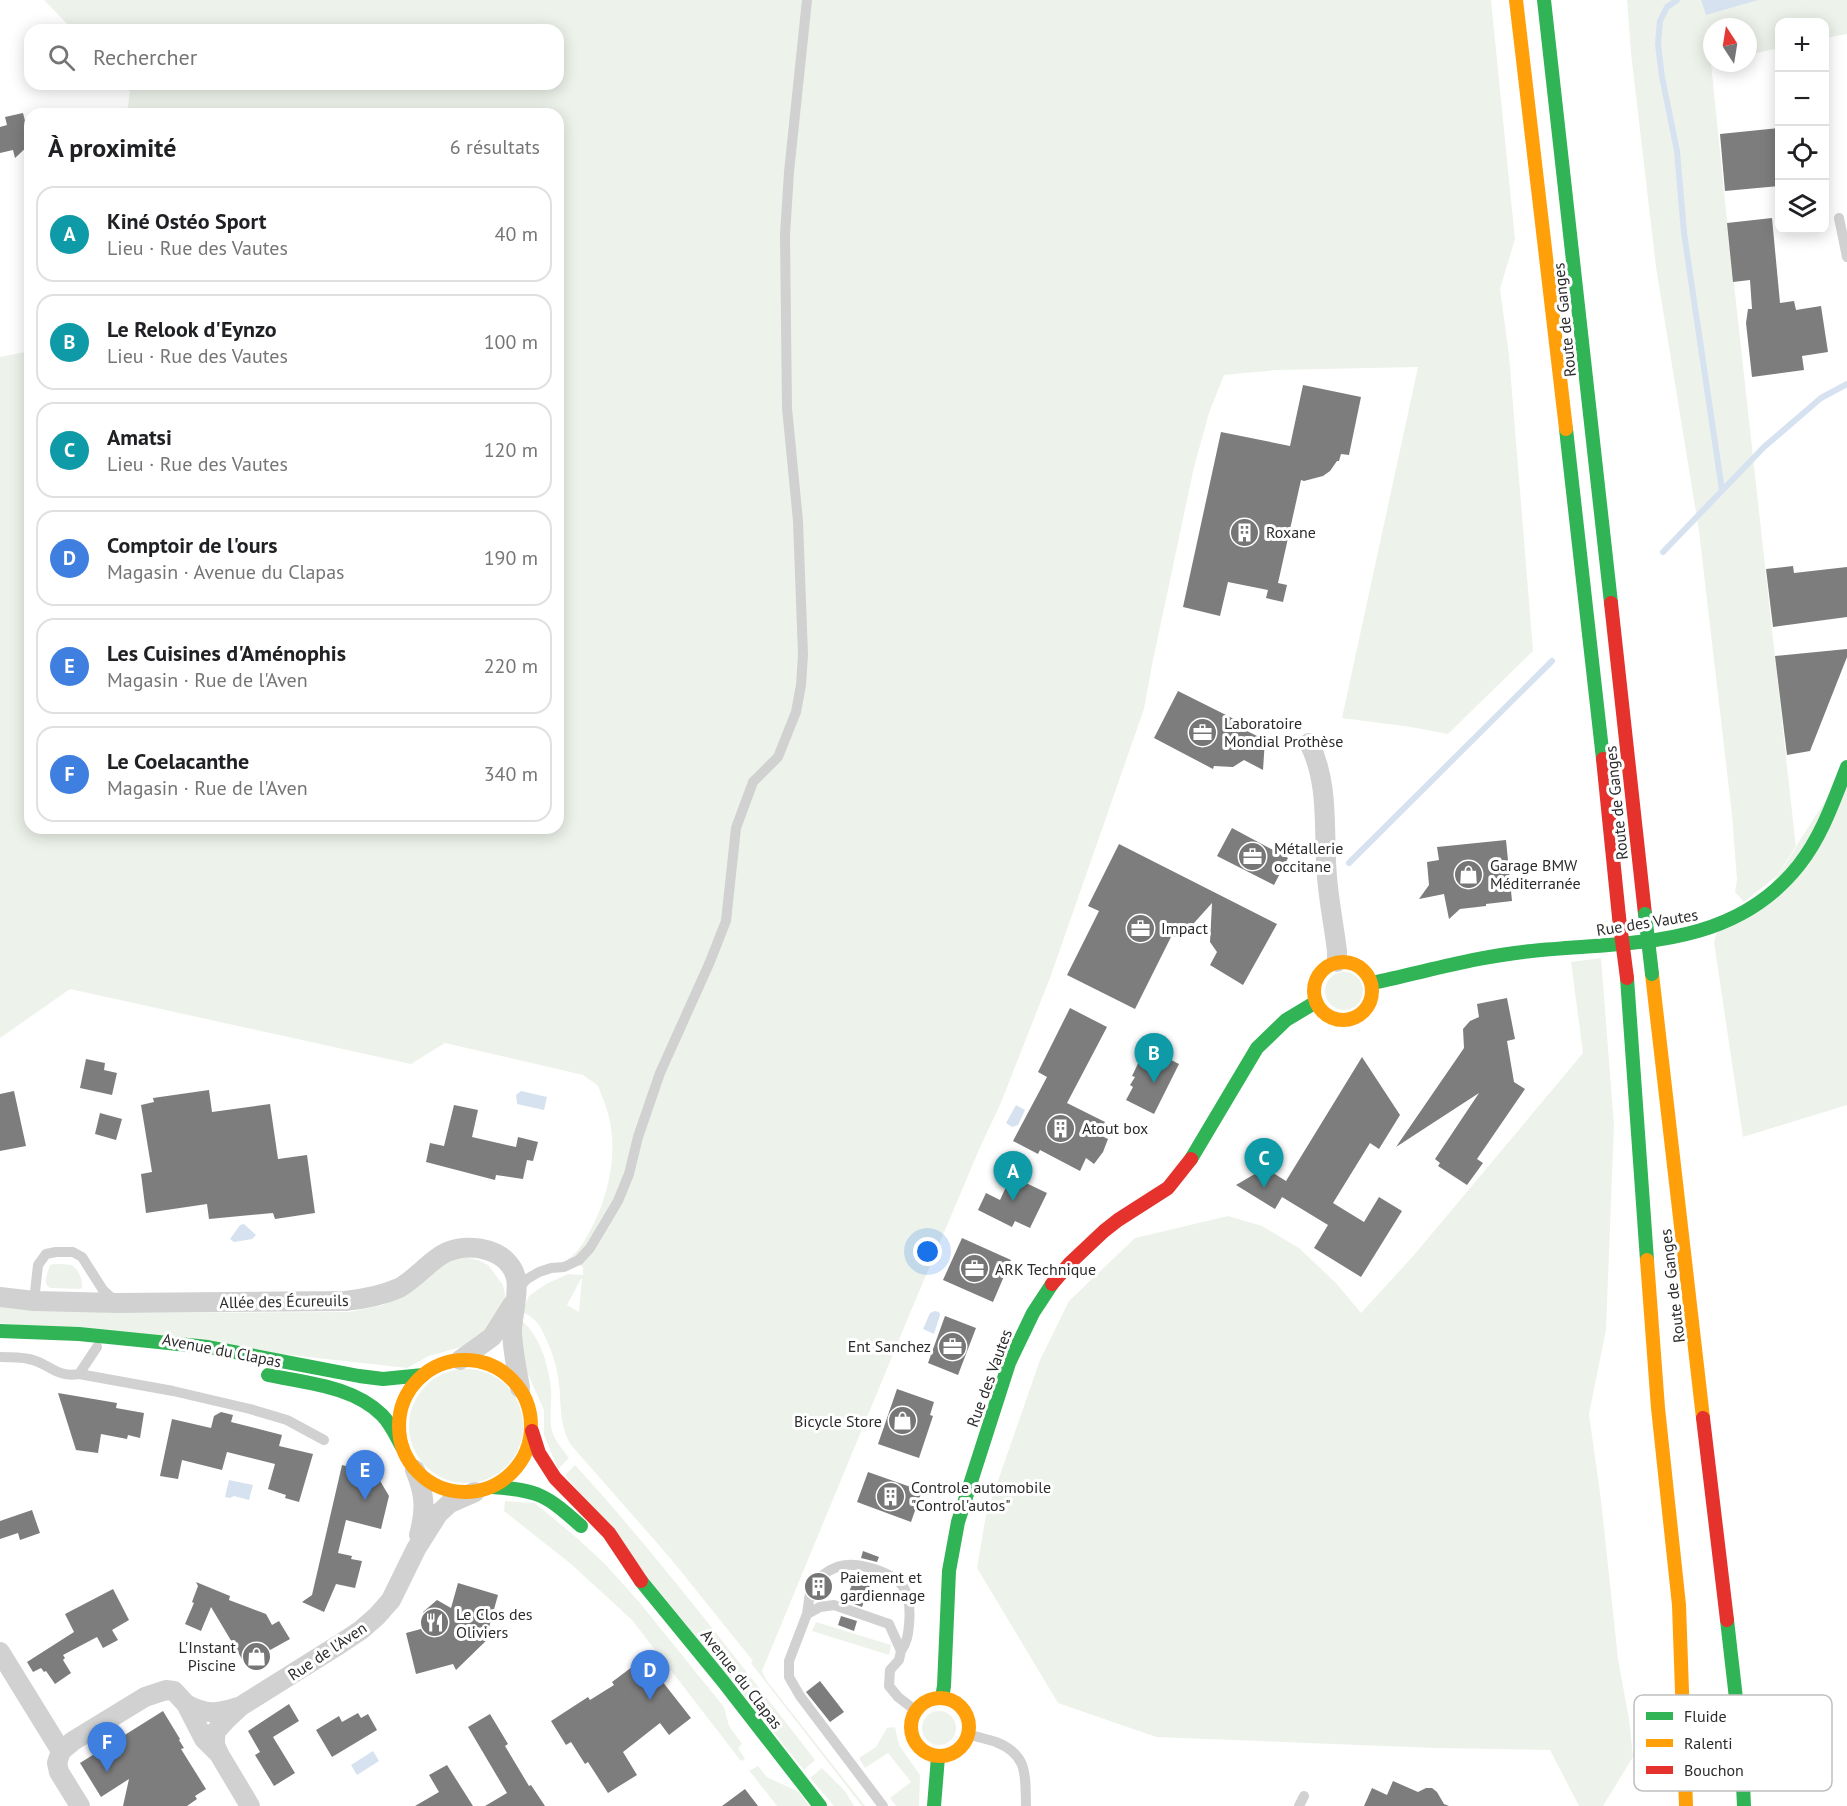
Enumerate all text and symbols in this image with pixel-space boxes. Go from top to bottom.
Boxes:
north arrow [1703,18,1757,72]
map controls [1775,18,1829,234]
button: + [1775,18,1829,72]
search box [24,24,564,90]
icon: search [45,41,78,74]
text: Rechercher [93,43,197,71]
button: − [1775,72,1829,126]
button: locate [1775,126,1829,180]
text: À proximité [48,131,176,164]
text: 6 résultats [450,134,540,160]
button: layers [1775,180,1829,234]
text: Kiné Ostéo Sport [107,207,266,235]
text: A [63,221,76,247]
text: 40 m [495,221,538,247]
text: Lieu · Rue des Vautes [107,235,288,261]
street label: Route de Ganges [1548,262,1580,378]
text: Le Relook d'Eynzo [107,315,277,343]
text: B [64,329,75,355]
text: 100 m [484,329,538,355]
text: Lieu · Rue des Vautes [107,343,288,369]
text: Amatsi [107,423,172,451]
text: C [64,437,75,463]
text: 120 m [484,437,538,463]
text: Lieu · Rue des Vautes [107,451,288,477]
building icon: Roxane [1229,516,1261,548]
place label: Roxane [1266,522,1316,542]
text: Comptoir de l'ours [107,531,278,559]
text: D [63,545,76,571]
text: 190 m [484,545,538,571]
text: Magasin · Avenue du Clapas [107,559,345,585]
text: Les Cuisines d'Aménophis [107,639,346,667]
text: E [64,653,75,679]
text: 220 m [484,653,538,679]
text: Magasin · Rue de l'Aven [107,667,308,693]
place label: Laboratoire Mondial Prothèse [1224,713,1343,751]
office icon: Laboratoire Mondial Prothèse [1187,716,1219,748]
street label: Route de Ganges [1600,745,1632,861]
text: Le Coelacanthe [107,747,249,775]
text: F [64,761,75,787]
text: 340 m [484,761,538,787]
text: Magasin · Rue de l'Aven [107,775,308,801]
place label: Métallerie occitane [1274,838,1343,876]
office icon: Métallerie occitane [1237,841,1269,873]
place label: Garage BMW Méditerranée [1490,855,1581,893]
shop icon: Garage BMW Méditerranée [1453,858,1485,890]
street label: Rue des Vautes [1595,904,1699,940]
office icon: Impact [1124,912,1156,944]
place label: Impact [1161,918,1208,938]
pin: B [1134,1034,1174,1083]
building icon: Atout box [1045,1112,1077,1144]
place label: Atout box [1082,1118,1148,1138]
pin: C [1244,1138,1284,1188]
pin: A [994,1152,1032,1201]
street label: Route de Ganges [1655,1228,1689,1344]
your location [913,1237,942,1266]
office icon: ARK Technique [958,1253,990,1285]
place label: ARK Technique [995,1259,1096,1279]
street label: Allée des Écureuils [219,1290,349,1312]
street label: Rue des Vautes [962,1326,1016,1430]
street label: Avenue du Clapas [161,1329,283,1371]
office icon: Ent Sanchez [936,1330,968,1362]
place label: Ent Sanchez [848,1336,931,1356]
shop icon: Bicycle Store [887,1405,919,1437]
place label: Bicycle Store [794,1411,882,1431]
pin: E [346,1450,385,1500]
place label: Controle automobile "Control'autos" [911,1477,1051,1515]
building icon: Controle automobile "Control'autos" [874,1480,906,1512]
place label: Paiement et gardiennage [840,1567,925,1605]
building icon: Paiement et gardiennage [803,1570,835,1602]
place label: Le Clos des Oliviers [456,1604,533,1642]
restaurant icon: Le Clos des Oliviers [419,1607,451,1639]
street label: Rue de l'Aven [284,1617,370,1685]
street label: Avenue du Clapas [697,1625,787,1733]
place label: L'Instant Piscine [179,1637,237,1675]
shop icon: L'Instant Piscine [241,1640,273,1672]
pin: D [630,1650,670,1700]
legend [1634,1695,1832,1791]
text: Fluide [1684,1706,1727,1726]
pin: F [88,1722,126,1772]
text: Ralenti [1684,1733,1733,1753]
text: Bouchon [1684,1760,1744,1780]

